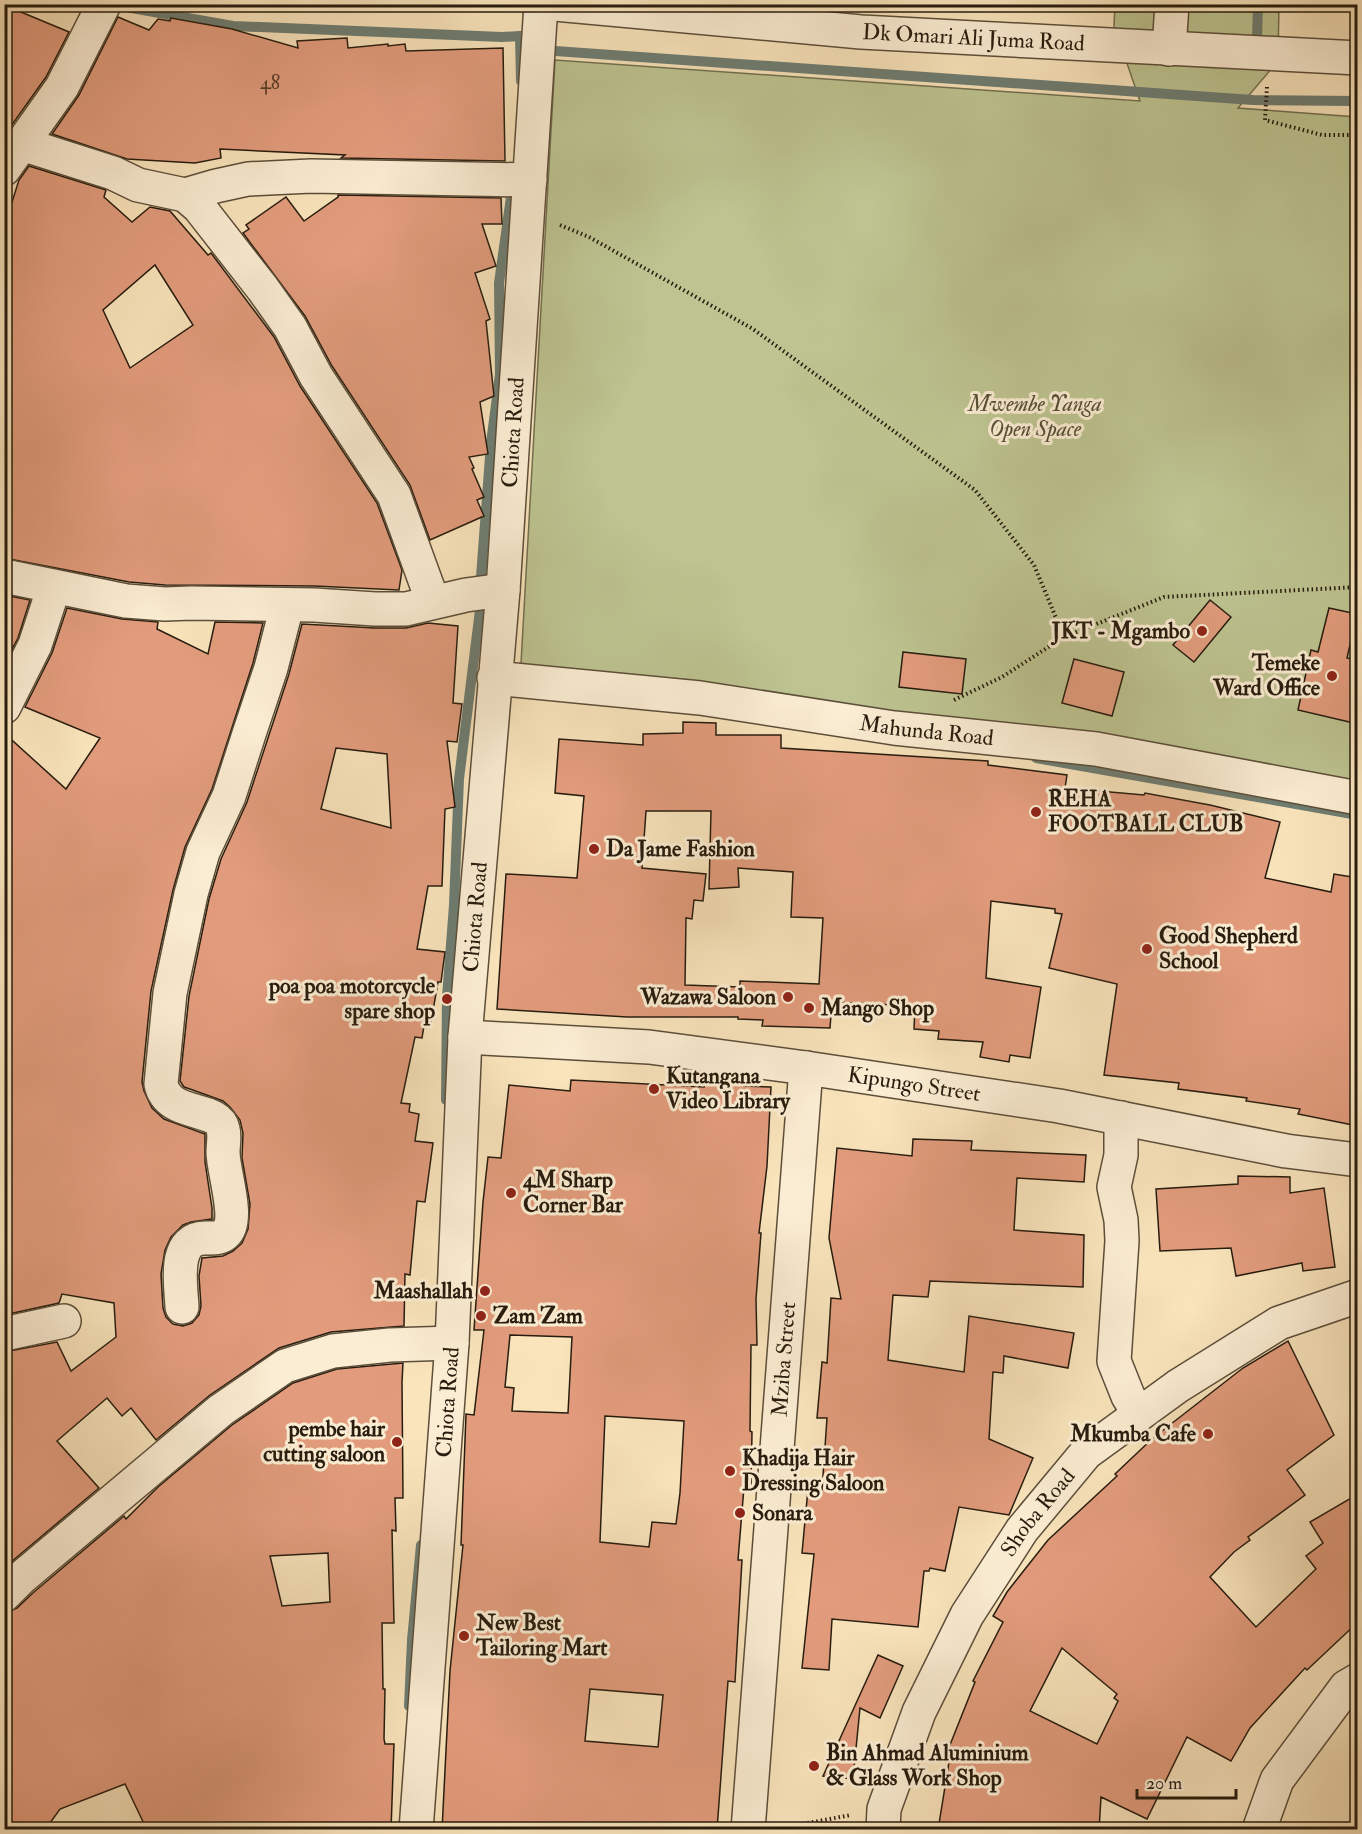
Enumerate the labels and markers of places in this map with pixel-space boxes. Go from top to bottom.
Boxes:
place label: JKT - Mgambo [1051,617,1190,646]
marker: JKT - Mgambo [1195,624,1209,638]
place label: Temeke Ward Office [1212,649,1321,702]
marker: Temeke Ward Office [1325,669,1339,683]
place label: REHA FOOTBALL CLUB [1048,785,1244,838]
marker: REHA FOOTBALL CLUB [1029,805,1043,819]
place label: Da Jame Fashion [606,835,755,864]
marker: Da Jame Fashion [587,842,601,856]
place label: Good Shepherd School [1159,922,1298,975]
marker: Good Shepherd School [1140,942,1154,956]
place label: poa poa motorcycle spare shop [268,972,436,1026]
place label: Wazawa Saloon [640,983,777,1011]
marker: Wazawa Saloon [781,990,795,1004]
marker: poa poa motorcycle spare shop [440,992,454,1006]
place label: Mango Shop [820,994,934,1023]
marker: Mango Shop [802,1001,816,1015]
place label: Kutangana Video Library [665,1062,791,1116]
marker: Kutangana Video Library [647,1082,661,1096]
place label: 4M Sharp Corner Bar [522,1166,624,1219]
marker: 4M Sharp Corner Bar [504,1186,518,1200]
place label: Maashallah [373,1277,473,1305]
marker: Maashallah [478,1284,492,1298]
place label: Zam Zam [493,1302,584,1330]
marker: Zam Zam [474,1309,488,1323]
place label: pembe hair cutting saloon [263,1415,386,1469]
place label: Mkumba Cafe [1069,1420,1197,1448]
marker: Mkumba Cafe [1201,1427,1215,1441]
marker: pembe hair cutting saloon [390,1435,404,1449]
place label: Khadija Hair Dressing Saloon [742,1444,885,1498]
marker: Khadija Hair Dressing Saloon [723,1464,737,1478]
place label: Sonara [752,1499,813,1527]
marker: Sonara [733,1506,747,1520]
place label: New Best Tailoring Mart [475,1609,608,1663]
marker: New Best Tailoring Mart [457,1629,471,1643]
place label: Bin Ahmad Aluminium & Glass Work Shop [826,1739,1030,1793]
marker: Bin Ahmad Aluminium & Glass Work Shop [807,1759,821,1773]

